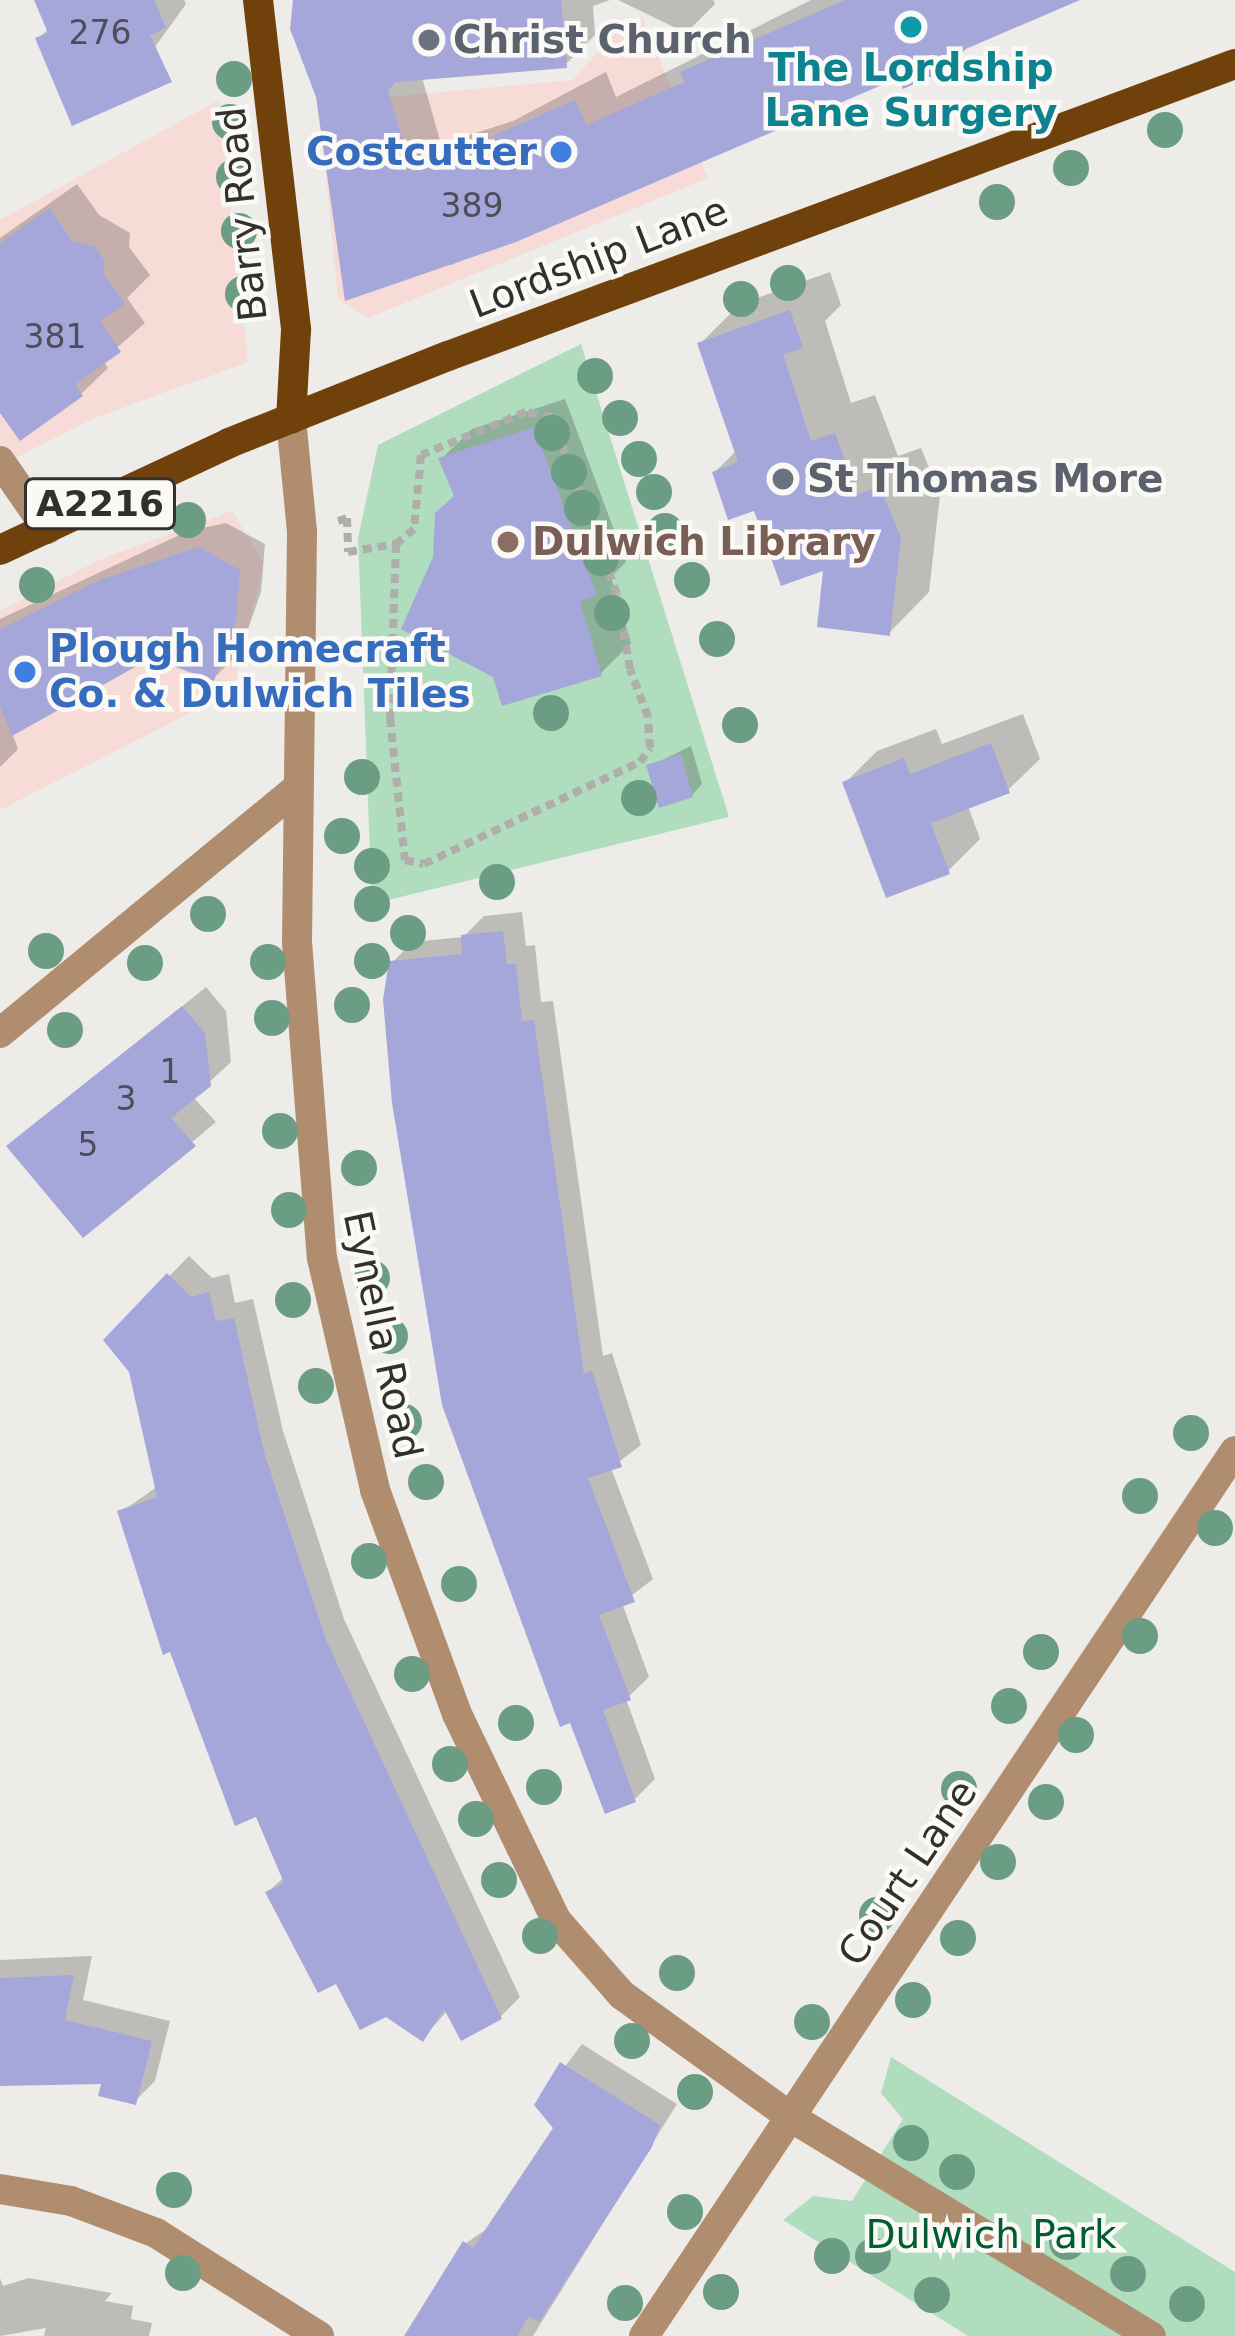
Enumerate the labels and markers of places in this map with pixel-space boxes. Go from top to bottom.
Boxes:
marker: The Lordship Lane Surgery [898,14,924,40]
place label: Christ Church [453,17,752,63]
marker: Christ Church [416,27,442,53]
place label: The Lordship Lane Surgery [764,46,1058,137]
place label: Costcutter [306,129,537,175]
marker: Costcutter [548,139,574,165]
place label: St Thomas More [807,456,1164,502]
marker: St Thomas More [770,466,796,492]
place label: Dulwich Library [532,519,876,565]
marker: Dulwich Library [495,529,521,555]
place label: Plough Homecraft Co. & Dulwich Tiles [49,627,471,718]
marker: Plough Homecraft Co. & Dulwich Tiles [12,659,38,685]

